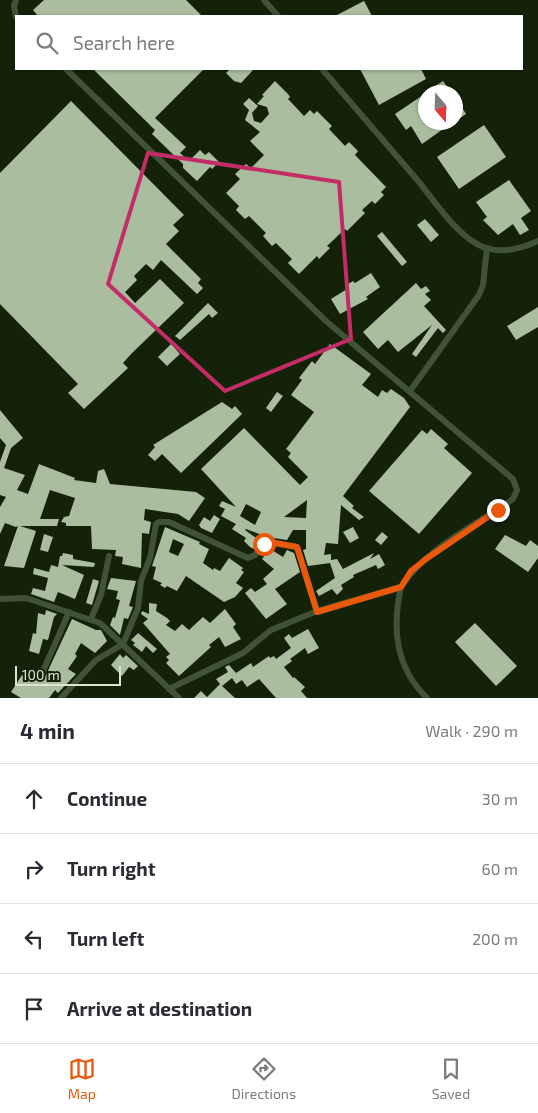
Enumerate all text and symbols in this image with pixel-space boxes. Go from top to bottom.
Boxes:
search box [15,15,523,70]
icon: search [33,29,61,57]
text: Search here [73,31,175,54]
north arrow [418,85,463,130]
route end [487,499,510,522]
route start [253,533,276,556]
scale bar [15,663,121,686]
text: 100 m [22,666,60,683]
text: 4 min [20,718,75,743]
text: Walk · 290 m [425,721,518,740]
icon: ahead [20,785,48,813]
text: Continue [67,787,147,810]
text: 30 m [482,789,518,808]
icon: right [20,855,48,883]
text: Turn right [67,857,155,880]
text: 60 m [482,859,518,878]
icon: left [20,925,48,953]
text: Turn left [67,927,144,950]
text: 200 m [472,929,518,948]
icon: arrive [20,995,48,1023]
text: Arrive at destination [67,997,252,1020]
tab: Map [68,1055,96,1102]
tab: Directions [232,1055,296,1102]
tab: Saved [432,1055,470,1102]

